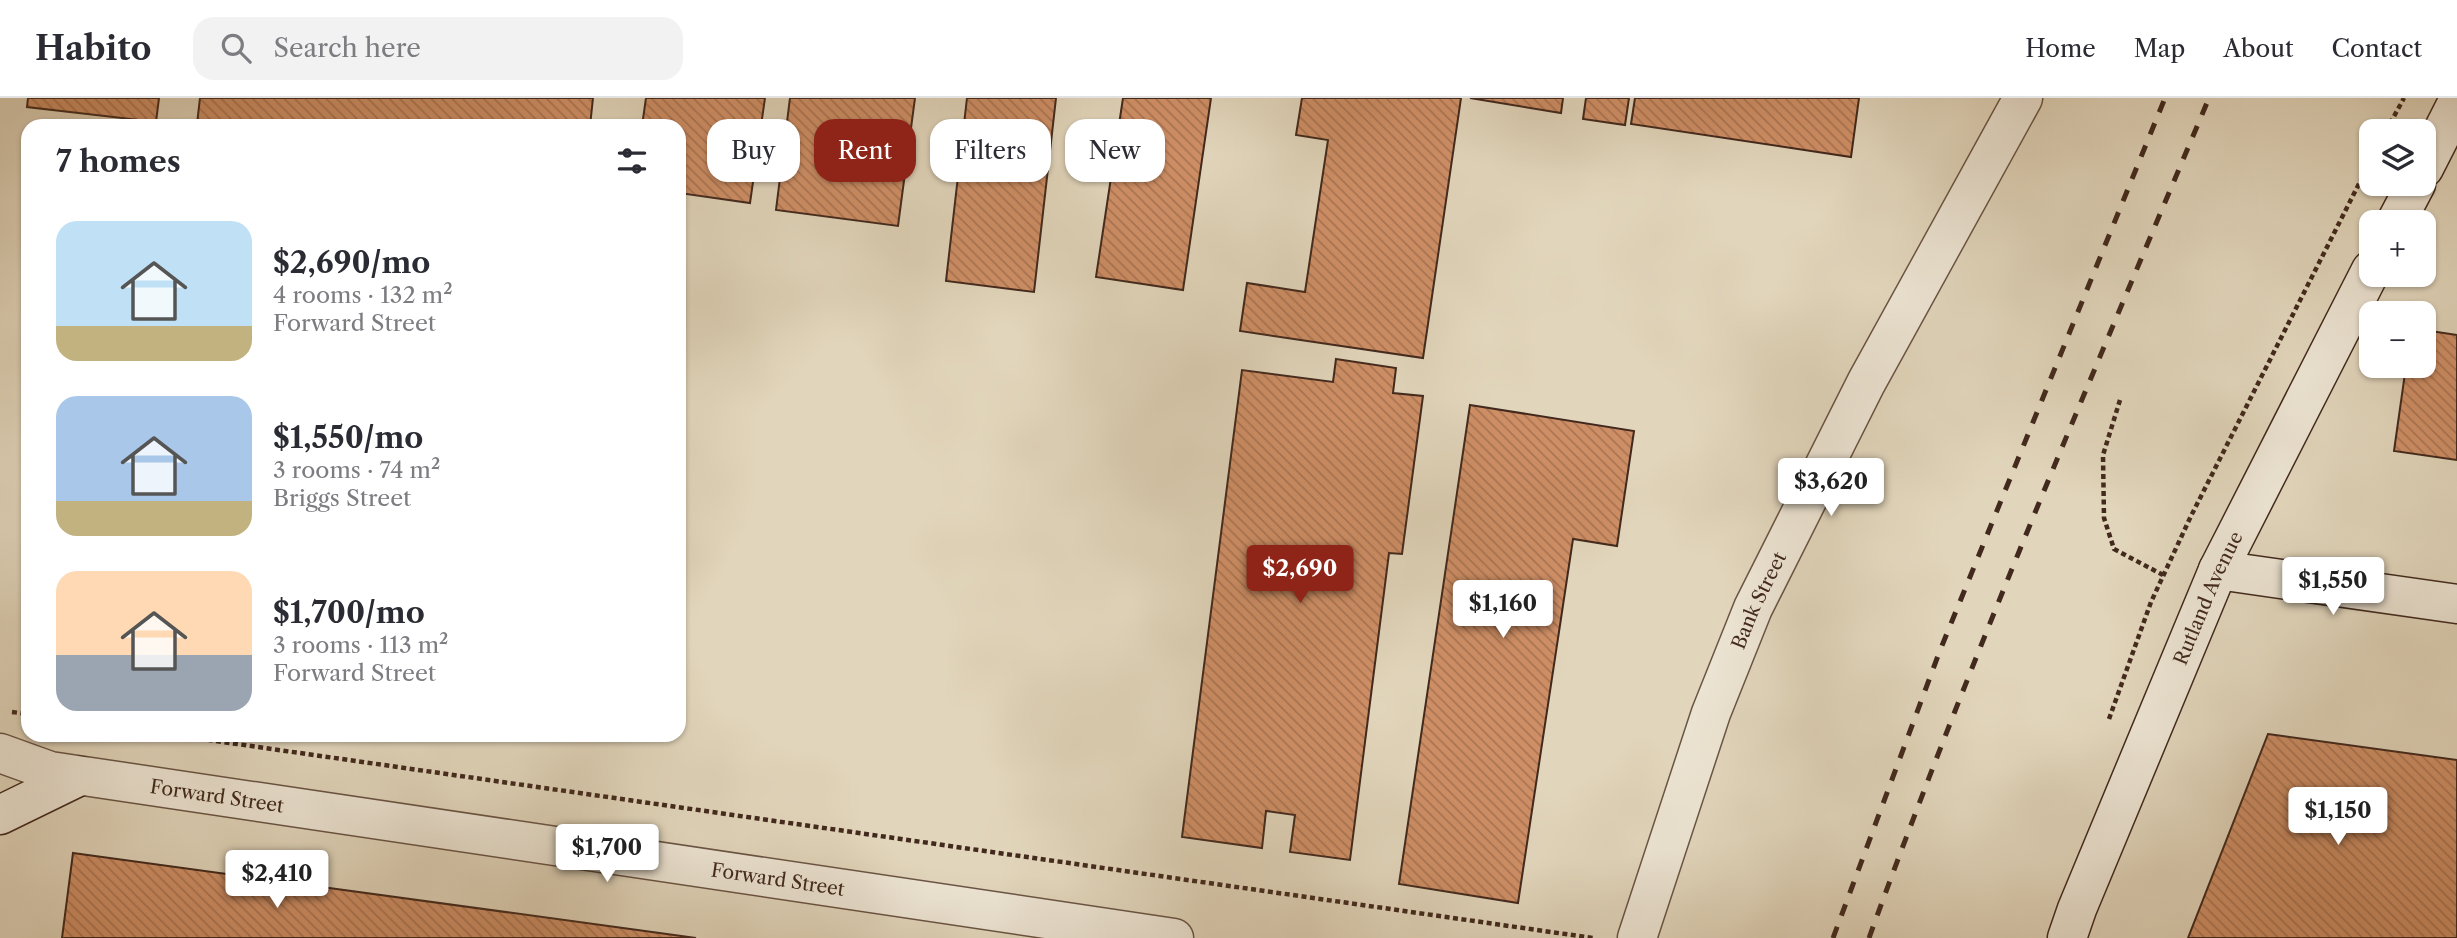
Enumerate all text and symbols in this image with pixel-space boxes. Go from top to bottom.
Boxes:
search box [193,17,683,80]
text: Habito [35,28,151,69]
icon: search [217,29,255,67]
text: Search here [273,32,421,64]
text: Home [2025,34,2096,63]
text: Map [2134,34,2185,63]
text: About [2223,34,2294,63]
text: Contact [2332,34,2422,63]
chip: Buy [707,119,800,182]
chip: Rent [814,119,916,182]
chip: Filters [930,119,1051,182]
chip: New [1065,119,1165,182]
map controls [2359,119,2436,378]
button: layers [2359,119,2436,196]
icon: filters [613,142,651,180]
text: 7 homes [56,143,181,180]
button: + [2359,210,2436,287]
text: $2,690/mo [273,244,430,281]
icon: home [112,249,196,333]
text: 4 rooms · 132 m² [273,281,453,309]
button: − [2359,301,2436,378]
text: Forward Street [273,309,436,337]
text: $1,550/mo [273,419,423,456]
icon: home [112,424,196,508]
text: 3 rooms · 74 m² [273,456,440,484]
pin: $3,620 [1774,458,1888,518]
text: $3,620 [1794,467,1868,495]
text: Briggs Street [273,484,411,512]
street label: Rutland Avenue [2168,527,2247,668]
pin: $2,690 [1243,546,1357,605]
street label: Bank Street [1726,548,1791,652]
text: $2,690 [1263,554,1337,582]
pin: $1,550 [2276,558,2390,617]
text: $1,550 [2298,566,2368,594]
pin: $1,160 [1446,580,1560,640]
text: $1,160 [1469,589,1537,617]
text: $1,700/mo [273,594,425,631]
icon: home [112,599,196,683]
text: 3 rooms · 113 m² [273,631,449,659]
text: Forward Street [273,659,436,687]
street label: Forward Street [149,775,286,817]
pin: $1,150 [2281,788,2395,847]
text: $1,150 [2304,796,2372,824]
pin: $1,700 [550,824,664,884]
text: $1,700 [572,833,642,861]
pin: $2,410 [220,850,334,910]
street label: Forward Street [710,858,846,900]
text: $2,410 [241,859,313,887]

